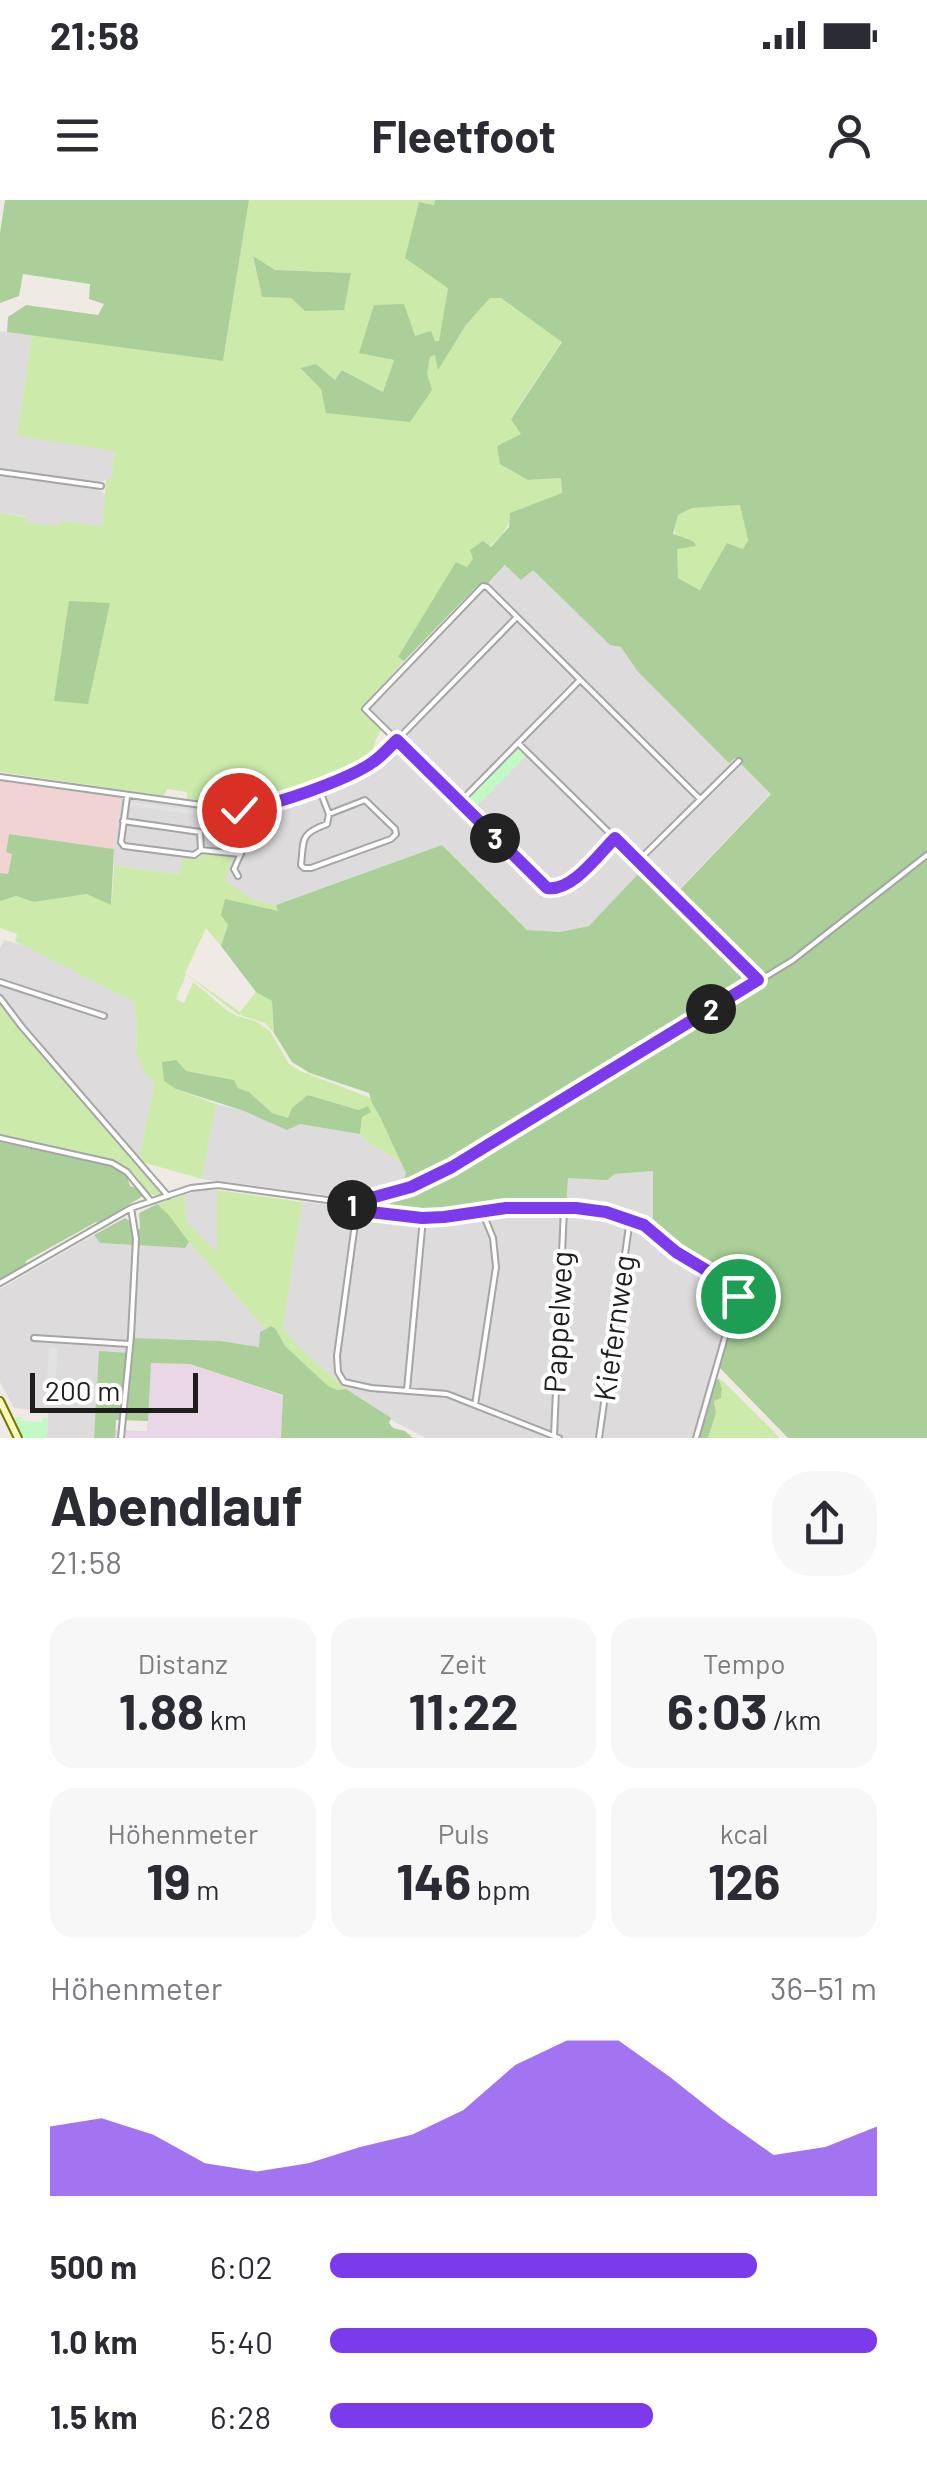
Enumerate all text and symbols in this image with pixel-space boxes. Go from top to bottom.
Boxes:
text: 21:58 [50,12,139,58]
icon: menu [50,108,105,163]
text: Fleetfoot [371,108,556,162]
icon: person [822,108,877,163]
pin [197,768,282,853]
icon: check [212,783,267,838]
pin: 3 [470,813,520,863]
text: 3 [487,821,503,855]
pin: 2 [686,984,736,1034]
text: 2 [703,992,719,1026]
pin: 1 [327,1180,377,1230]
text: 1 [347,1188,357,1222]
street label: Pappelweg [535,1250,579,1394]
street label: Kiefernweg [585,1252,641,1403]
pin [696,1254,781,1339]
icon: arrive [711,1269,766,1324]
scale bar [30,1368,198,1412]
text: 200 m [45,1373,120,1407]
text: Abendlauf [50,1471,303,1537]
button: share [772,1471,877,1576]
text: 21:58 [50,1542,122,1580]
text: Distanz [138,1646,228,1680]
text: Zeit [440,1646,487,1680]
text: Tempo [703,1646,785,1680]
text: 1.88 [119,1680,204,1740]
text: 11:22 [409,1680,518,1740]
text: 6:03 [667,1680,767,1740]
text: km [204,1702,247,1736]
text: /km [767,1702,821,1736]
text: Höhenmeter [107,1816,258,1850]
text: Puls [438,1816,489,1850]
text: kcal [720,1816,769,1850]
text: 19 [146,1850,191,1910]
text: 146 [396,1850,471,1910]
text: 126 [708,1850,780,1910]
text: m [191,1872,219,1906]
text: bpm [471,1872,531,1906]
text: Höhenmeter [50,1968,222,2006]
text: 36–51 m [770,1968,877,2006]
text: 500 m [50,2247,137,2285]
text: 6:02 [210,2247,273,2285]
text: 1.0 km [50,2322,138,2360]
text: 5:40 [210,2322,273,2360]
text: 1.5 km [50,2397,137,2435]
text: 6:28 [210,2397,271,2435]

